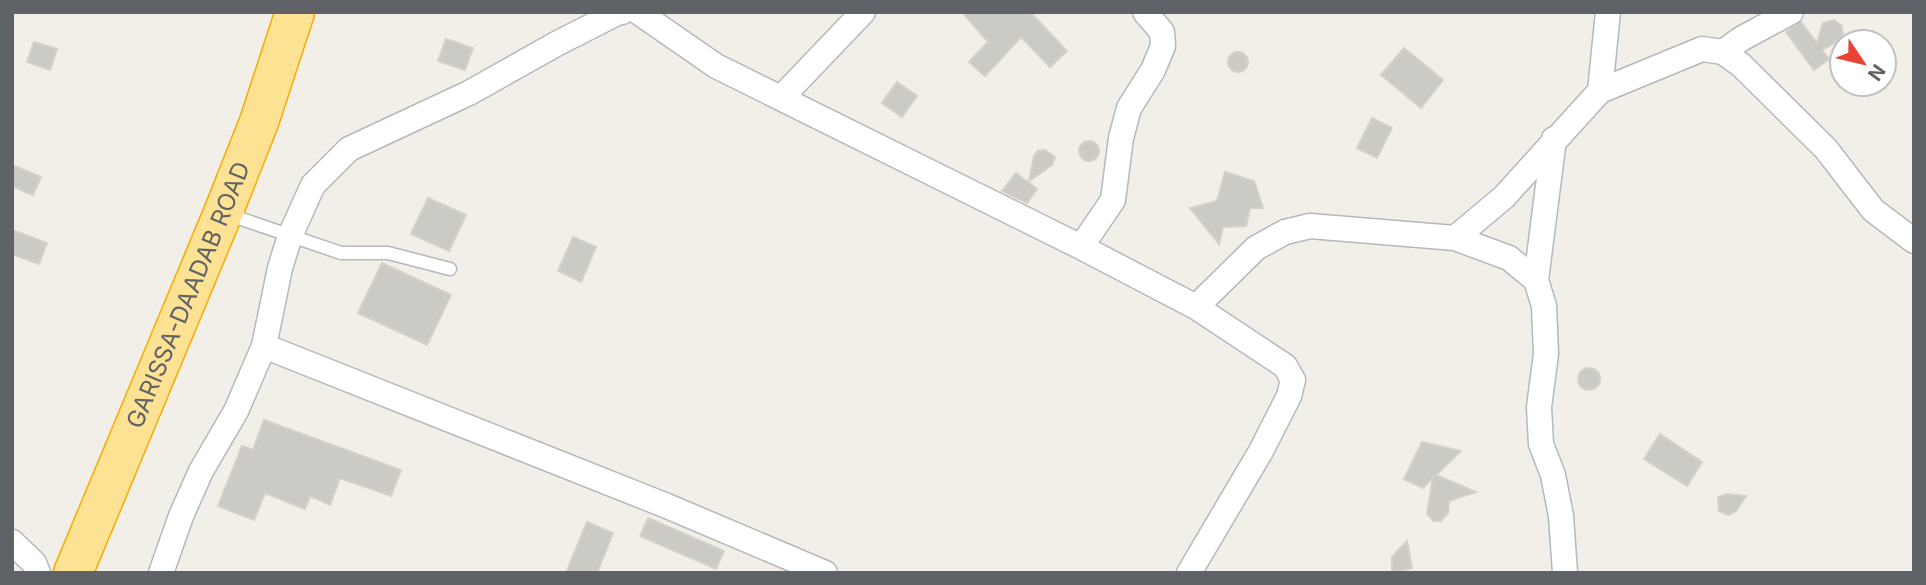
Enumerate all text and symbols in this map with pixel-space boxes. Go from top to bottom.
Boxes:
north arrow [1828,28,1898,98]
text: N [1863,60,1890,85]
street label: GARISSA-DAADAB ROAD [120,157,256,432]

